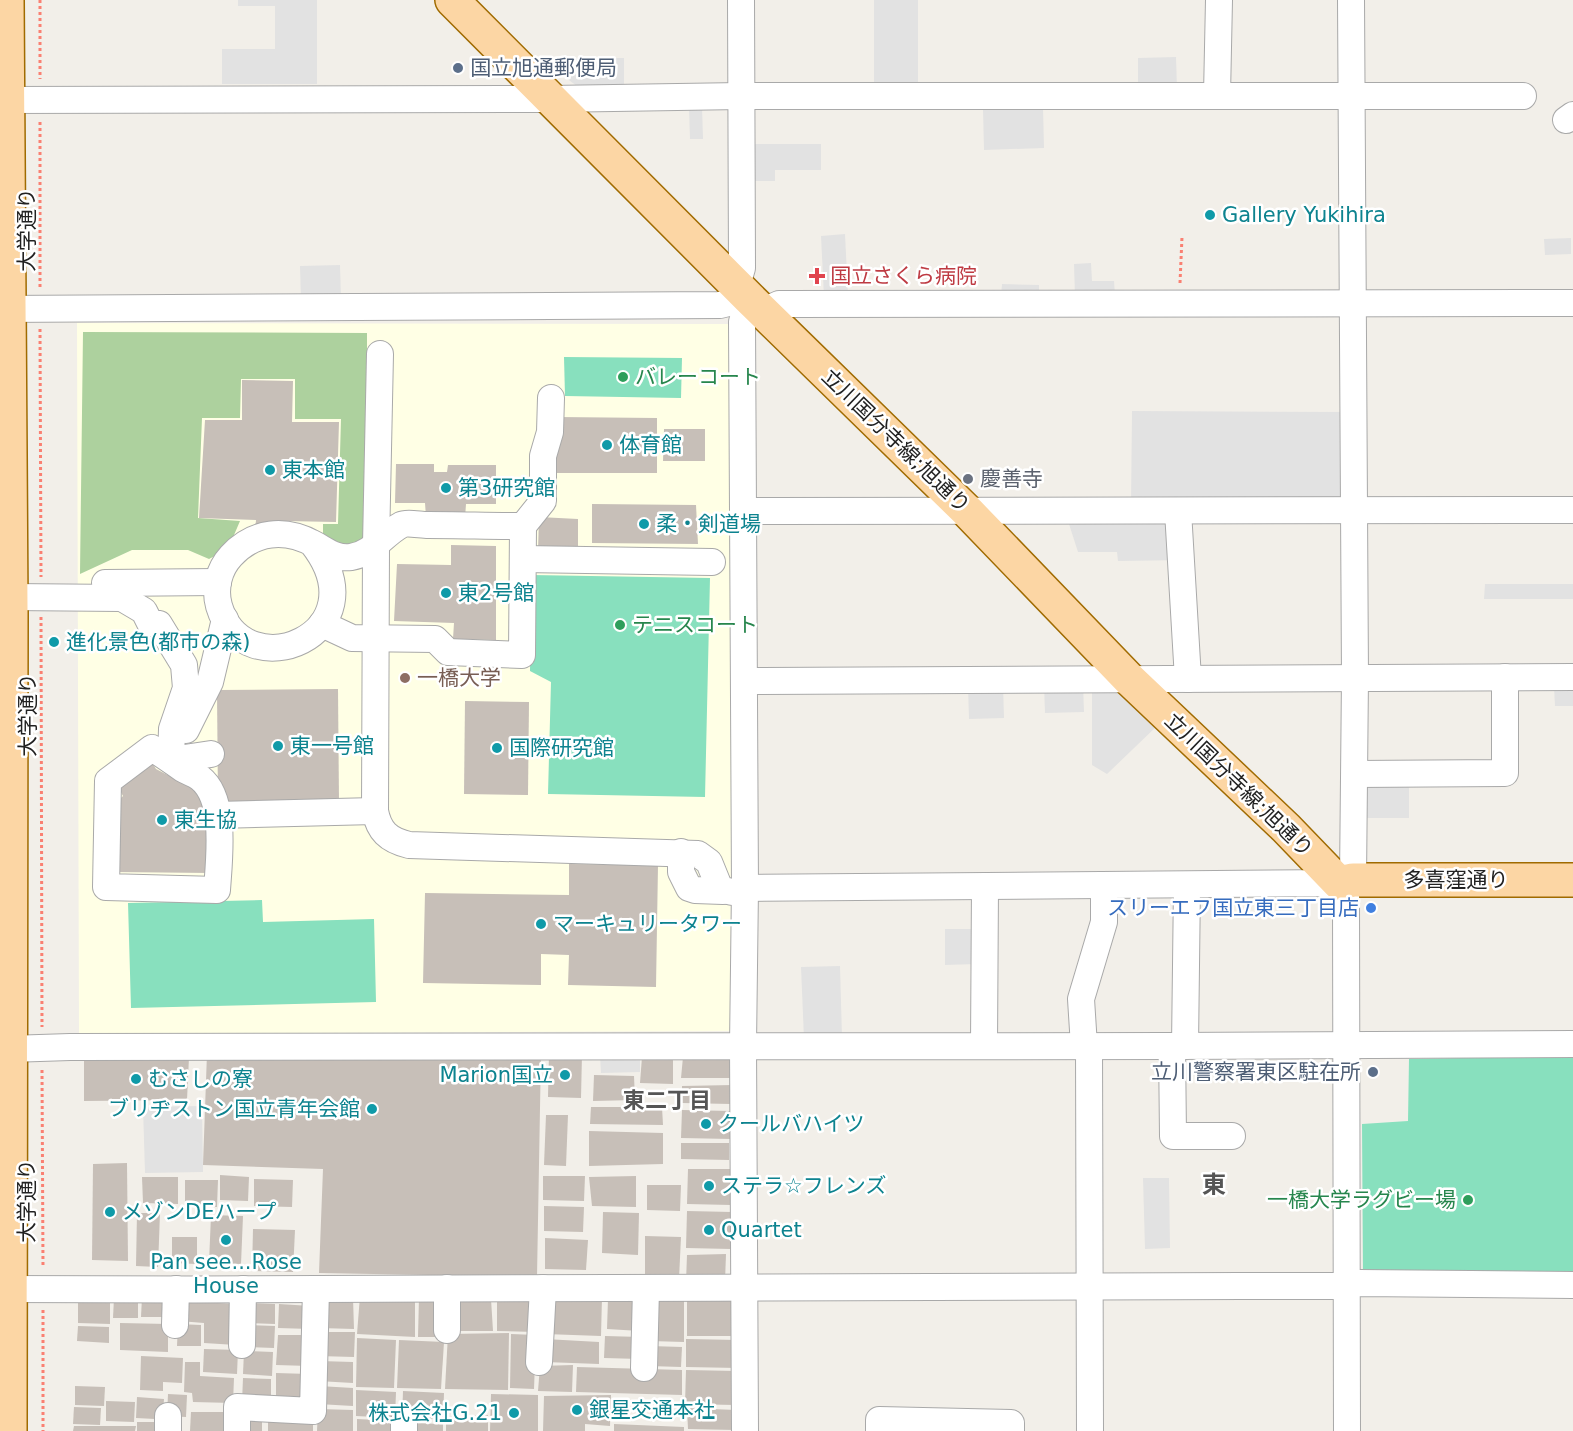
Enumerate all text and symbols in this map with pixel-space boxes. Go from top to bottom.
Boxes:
place label: 国立旭通郵便局 [470,56,617,80]
marker: 国立旭通郵便局 [451,61,465,75]
street label: 大学通り [15,188,39,272]
place label: Gallery Yukihira [1222,203,1386,227]
marker: Gallery Yukihira [1203,208,1217,222]
place label: 国立さくら病院 [830,264,977,288]
marker: 国立さくら病院 [808,267,826,285]
street label: 立川国分寺線;旭通り [817,364,975,518]
place label: バレーコート [635,365,761,389]
marker: バレーコート [616,370,630,384]
place label: 体育館 [619,433,682,457]
marker: 体育館 [600,438,614,452]
place label: 東本館 [282,458,345,482]
marker: 東本館 [263,463,277,477]
place label: 慶善寺 [980,467,1043,491]
marker: 慶善寺 [961,472,975,486]
place label: 第3研究館 [458,476,555,500]
marker: 第3研究館 [439,481,453,495]
place label: 柔・剣道場 [656,512,761,536]
marker: 柔・剣道場 [637,517,651,531]
place label: 東2号館 [458,581,534,605]
marker: 東2号館 [439,586,453,600]
place label: テニスコート [632,613,758,637]
marker: テニスコート [613,618,627,632]
place label: 進化景色(都市の森) [66,630,250,654]
marker: 進化景色(都市の森) [47,635,61,649]
place label: 一橋大学 [417,666,501,690]
marker: 一橋大学 [398,671,412,685]
street label: 大学通り [16,673,40,757]
street label: 立川国分寺線;旭通り [1160,708,1318,862]
place label: 東一号館 [290,734,374,758]
place label: 国際研究館 [509,736,614,760]
marker: 東一号館 [271,739,285,753]
marker: 国際研究館 [490,741,504,755]
place label: 東生協 [174,808,237,832]
marker: 東生協 [155,813,169,827]
street label: 多喜窪通り [1404,868,1509,892]
place label: スリーエフ国立東三丁目店 [1107,896,1359,920]
marker: スリーエフ国立東三丁目店 [1364,901,1378,915]
place label: マーキュリータワー [553,912,742,936]
marker: マーキュリータワー [534,917,548,931]
place label: 立川警察署東区駐在所 [1151,1060,1361,1084]
place label: Marion国立 [439,1063,553,1087]
marker: 立川警察署東区駐在所 [1366,1065,1380,1079]
place label: むさしの寮 [148,1067,253,1091]
marker: Marion国立 [558,1068,572,1082]
marker: むさしの寮 [129,1072,143,1086]
district label: 東二丁目 [623,1088,711,1113]
place label: ブリヂストン国立青年会館 [108,1097,360,1121]
marker: ブリヂストン国立青年会館 [365,1102,379,1116]
place label: クールバハイツ [718,1112,865,1136]
marker: クールバハイツ [699,1117,713,1131]
street label: 大学通り [15,1159,39,1243]
district label: 東 [1202,1171,1226,1199]
place label: ステラ☆フレンズ [721,1174,886,1198]
marker: ステラ☆フレンズ [702,1179,716,1193]
place label: 一橋大学ラグビー場 [1267,1188,1456,1212]
marker: 一橋大学ラグビー場 [1461,1193,1475,1207]
place label: メゾンDEハープ [122,1200,276,1224]
marker: メゾンDEハープ [103,1205,117,1219]
place label: Quartet [721,1218,802,1242]
marker: Quartet [702,1223,716,1237]
marker: Pan see...Rose House [219,1233,233,1247]
place label: Pan see...Rose House [150,1250,302,1298]
place label: 銀星交通本社 [589,1398,715,1422]
place label: 株式会社G.21 [368,1401,502,1425]
marker: 銀星交通本社 [570,1403,584,1417]
marker: 株式会社G.21 [507,1406,521,1420]

